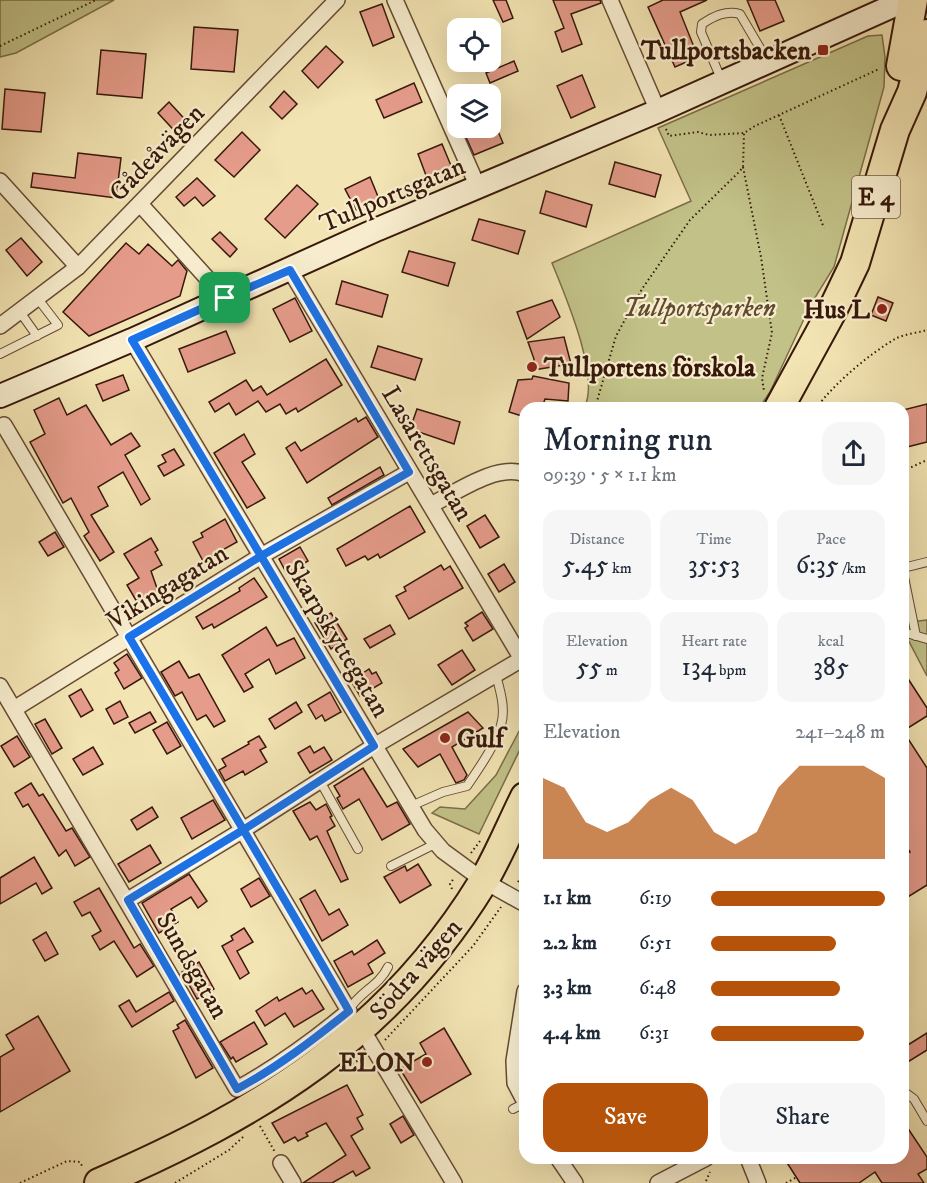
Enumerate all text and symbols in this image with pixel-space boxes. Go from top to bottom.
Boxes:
map controls [447,18,501,138]
button: locate [447,18,501,72]
place label: Tullportsbacken [640,35,811,68]
marker: Tullportsbacken [816,43,830,57]
button: layers [447,84,501,138]
street label: Gådeåvägen [102,97,212,209]
street label: Tullportsgatan [315,150,471,241]
road number: E 4 [852,176,900,218]
pin [199,272,250,323]
icon: arrive [208,281,241,314]
park label: Tullportsparken [622,292,776,325]
place label: Hus L [803,294,870,327]
marker: Hus L [875,302,889,316]
place label: Tullportens förskola [543,352,756,385]
marker: Tullportens förskola [525,360,539,374]
street label: Lasarettsgatan [373,380,480,528]
text: Morning run [543,420,712,461]
button: share [822,422,885,485]
text: 09:39 · 5 × 1.1 km [543,463,676,488]
text: Distance [569,529,625,549]
text: Time [697,529,731,549]
text: Pace [816,529,846,549]
street label: Vikingagatan [100,537,235,638]
text: 5.45 [562,549,608,582]
text: 35:53 [688,549,740,582]
text: 6:35 [796,549,839,582]
street label: Skarpskyttegatan [277,554,397,724]
text: km [608,558,632,578]
text: /km [839,558,866,578]
text: Elevation [566,631,628,651]
text: Heart rate [681,631,747,651]
text: kcal [818,631,844,651]
text: 55 [576,651,602,684]
text: 134 [681,651,716,684]
text: 385 [813,651,849,684]
text: m [602,660,618,680]
text: bpm [716,660,747,680]
text: Elevation [543,720,620,745]
text: 241–248 m [795,720,885,745]
place label: Gulf [457,723,509,756]
marker: Gulf [438,731,452,745]
text: 1.1 km [543,886,592,911]
text: 6:19 [639,886,672,911]
street label: Sundsgatan [148,906,236,1025]
street label: Södra vägen [363,912,470,1028]
text: 2.2 km [543,931,597,956]
text: 6:51 [639,931,672,956]
text: 3.3 km [543,976,592,1001]
text: 6:48 [639,976,676,1001]
text: 4.4 km [543,1021,601,1046]
text: 6:31 [639,1021,669,1046]
place label: ELON [338,1047,415,1080]
marker: ELON [420,1055,434,1069]
button: Save [543,1083,708,1152]
button: Share [720,1083,885,1152]

